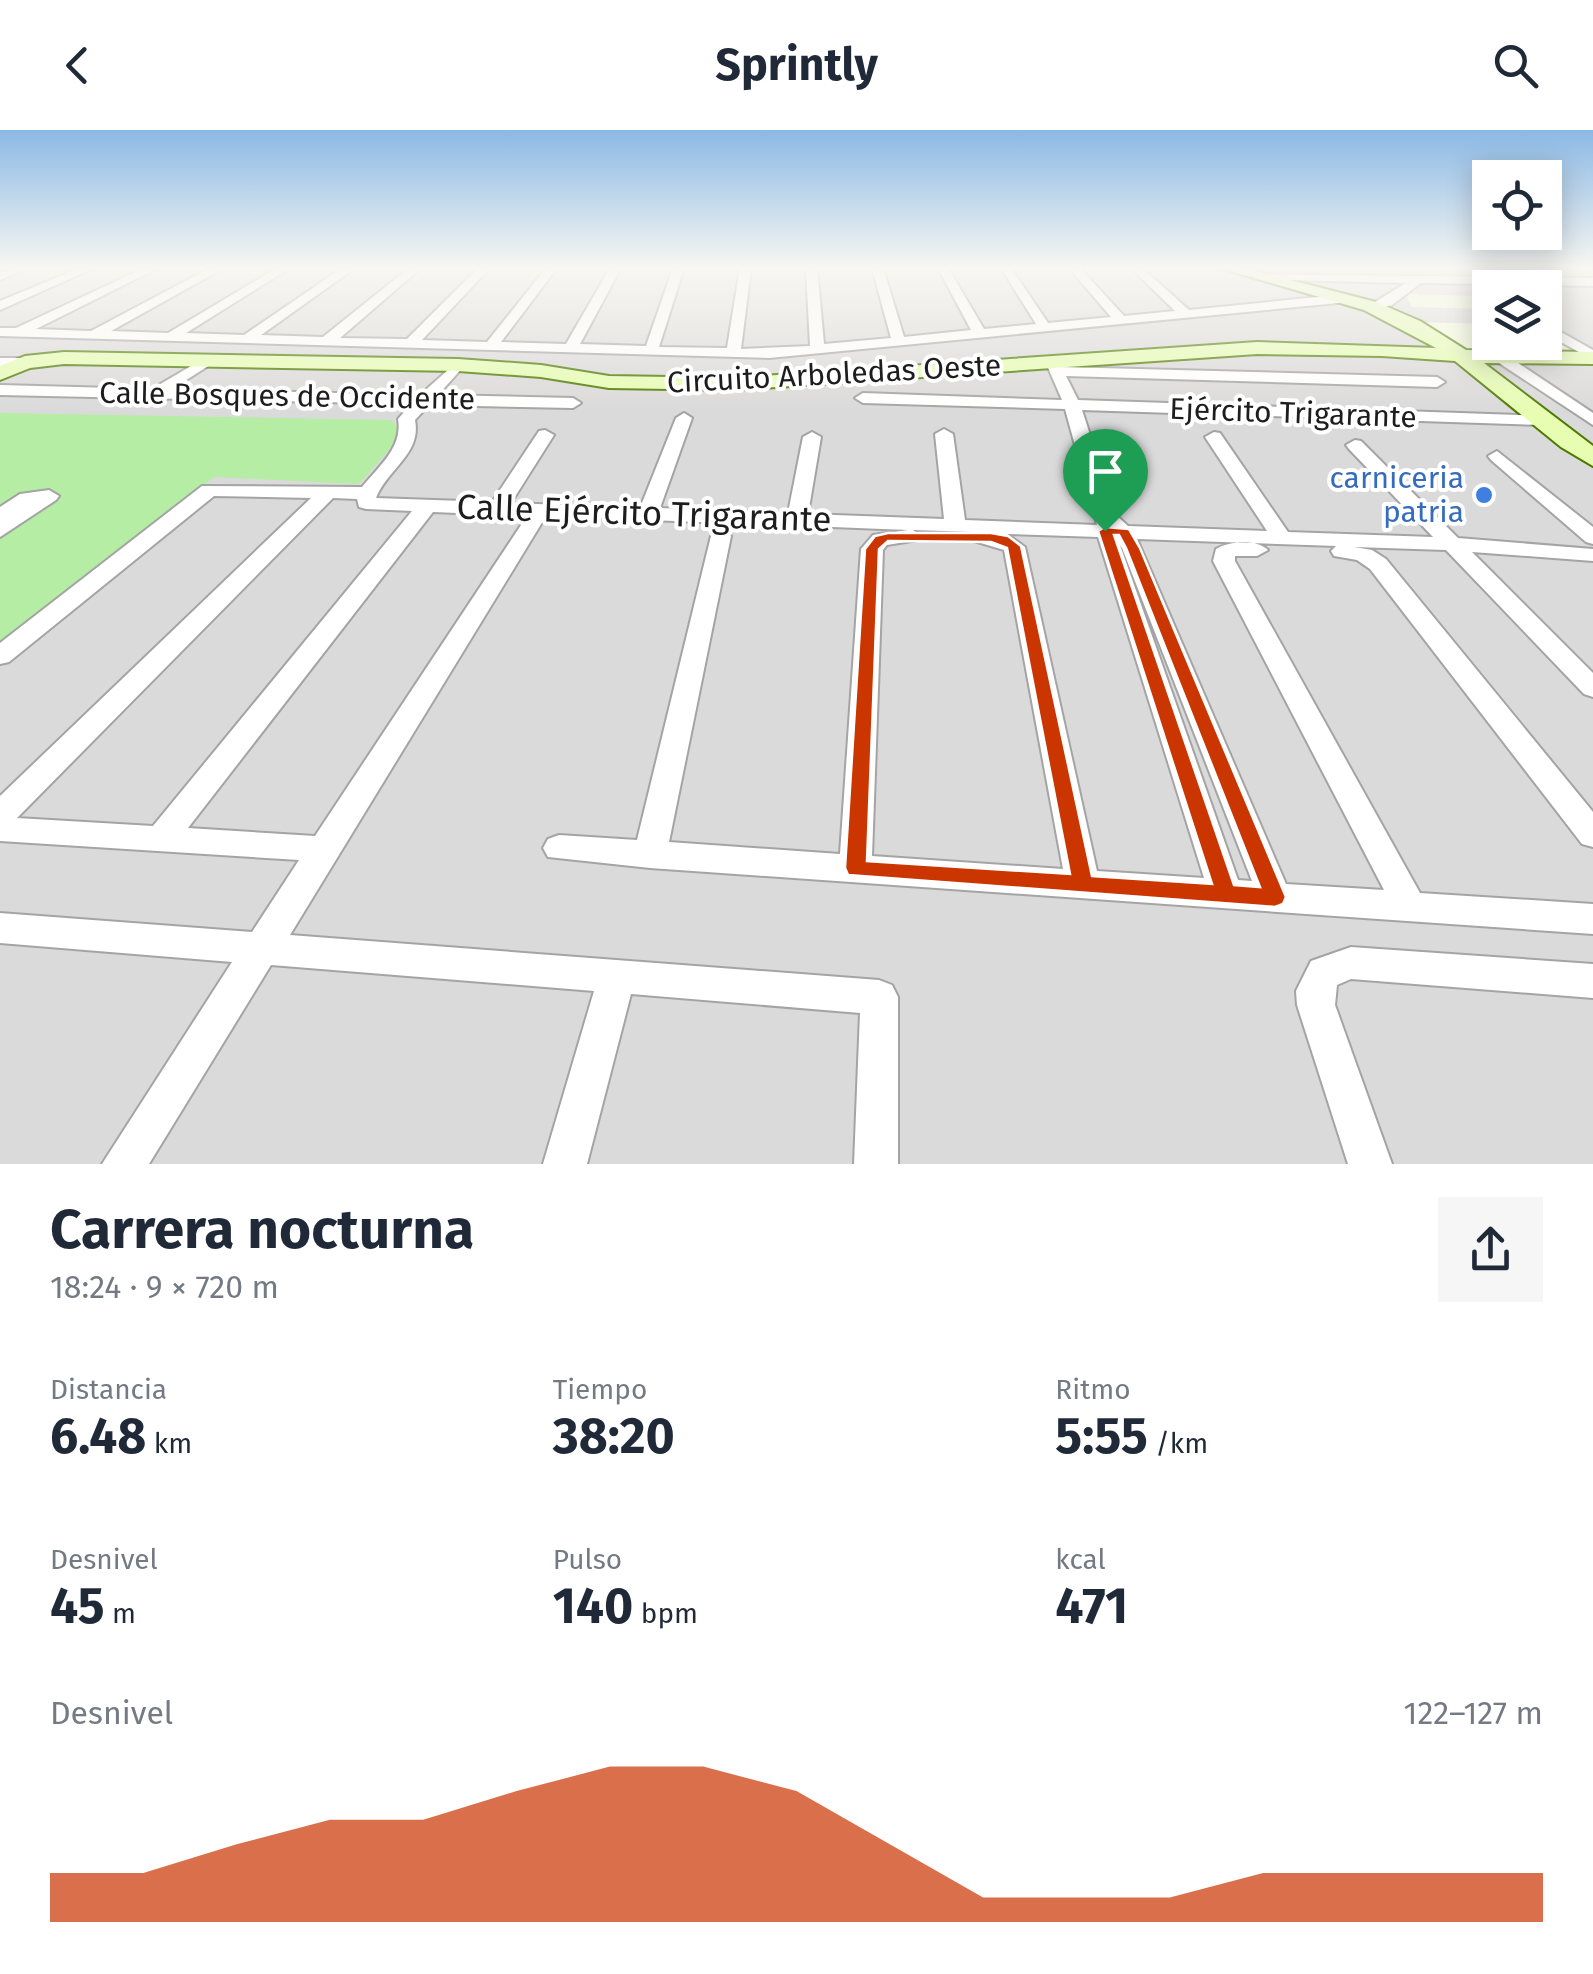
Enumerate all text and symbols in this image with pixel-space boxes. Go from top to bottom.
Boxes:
icon: back [50,38,105,93]
text: Sprintly [715,38,878,92]
icon: search [1488,38,1543,93]
map controls [1472,160,1562,360]
button: locate [1472,160,1562,250]
button: layers [1472,270,1562,360]
street label: Circuito Arboledas Oeste [666,347,1002,401]
street label: Calle Bosques de Occidente [99,375,475,417]
street label: Ejército Trigarante [1169,391,1417,435]
pin [1063,429,1148,532]
icon: arrive [1078,444,1133,499]
place label: carniceria patria [1330,460,1464,530]
marker: carniceria patria [1473,484,1495,506]
street label: Calle Ejército Trigarante [456,485,832,541]
text: Carrera nocturna [50,1197,474,1263]
button: share [1438,1197,1543,1302]
text: 18:24 · 9 × 720 m [50,1268,279,1306]
text: Distancia [50,1373,167,1406]
text: Tiempo [553,1373,647,1406]
text: Ritmo [1055,1373,1131,1406]
text: 6.48 [50,1406,146,1466]
text: 38:20 [553,1406,675,1466]
text: 5:55 [1055,1406,1148,1466]
text: km [146,1427,192,1460]
text: /km [1148,1427,1208,1460]
text: Desnivel [50,1543,158,1576]
text: Pulso [553,1543,622,1576]
text: kcal [1055,1543,1106,1576]
text: 45 [50,1576,105,1636]
text: 140 [553,1576,633,1636]
text: 471 [1055,1576,1128,1636]
text: m [105,1597,136,1630]
text: bpm [633,1597,698,1630]
text: Desnivel [50,1694,173,1732]
text: 122–127 m [1404,1694,1543,1732]

